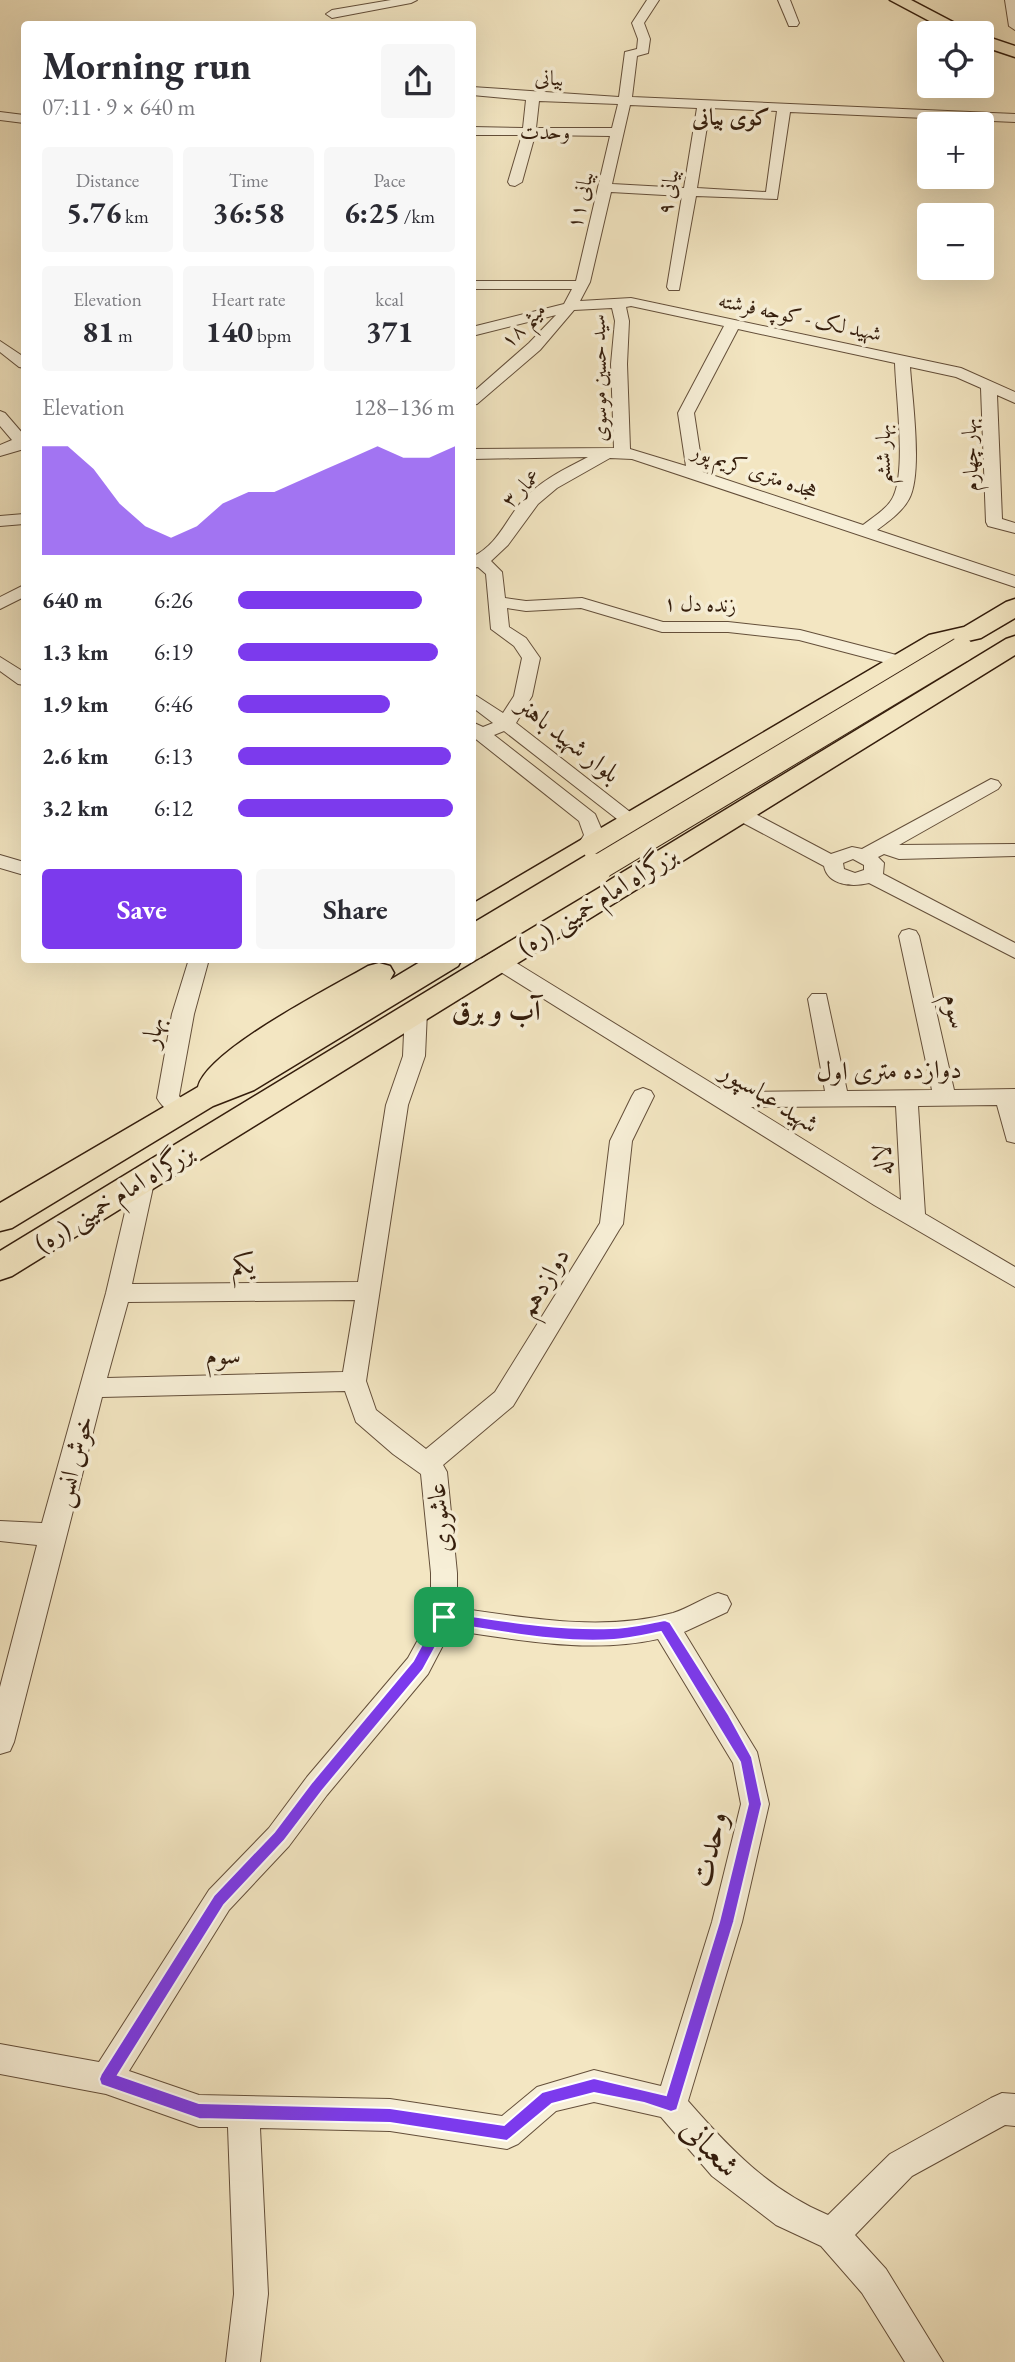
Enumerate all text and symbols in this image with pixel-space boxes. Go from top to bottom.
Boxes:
map controls [917,21,994,280]
button: locate [917,21,994,98]
text: Morning run [42,41,251,90]
button: share [381,44,455,118]
street label: بیانی [534,63,564,92]
text: 07:11 · 9 × 640 m [42,92,195,122]
district label: کوی بیانی [691,102,770,132]
button: + [917,112,994,189]
street label: وحدت [520,118,570,145]
street label: بیانی ۹ [651,167,684,216]
text: Distance [76,168,139,193]
text: Time [229,168,268,193]
text: Pace [374,168,405,193]
street label: بیانی ۱۱ [560,169,599,231]
text: 5.76 [66,193,121,232]
text: 36:58 [213,193,284,232]
text: 6:25 [344,193,400,232]
button: − [917,203,994,280]
text: km [121,204,149,229]
text: /km [400,204,435,229]
street label: شهید لک - کوچه فرشته [716,286,884,348]
text: Elevation [73,287,142,312]
text: Heart rate [212,287,285,312]
text: kcal [375,287,404,312]
street label: میثم ۱۸ [494,296,557,359]
text: 81 [82,312,114,351]
text: 140 [206,312,253,351]
text: 371 [366,312,413,351]
street label: سید حسین موسوی [584,314,613,442]
text: m [114,323,133,348]
text: bpm [253,323,291,348]
text: Elevation [42,392,125,422]
text: 128–136 m [354,392,455,422]
street label: بهار چهارم [955,418,989,492]
street label: بهار ششم [869,424,904,484]
street label: هجده متری کریم پور [685,436,822,509]
street label: عمار ۳ [495,462,546,513]
text: 640 m [42,585,103,615]
text: 6:26 [154,585,193,615]
street label: زنده دل ۱ [663,589,737,618]
text: 1.3 km [42,637,109,667]
text: 6:19 [154,637,193,667]
street label: بلوار شهید باهنر [508,686,628,790]
text: 1.9 km [42,689,109,719]
text: 6:46 [154,689,193,719]
text: 2.6 km [42,741,109,771]
text: 6:13 [154,741,193,771]
text: 3.2 km [42,793,109,823]
text: 6:12 [154,793,193,823]
street label: بزرگراه امام خمینی (ره) [511,837,687,968]
button: Save [42,869,242,949]
button: Share [256,869,455,949]
street label: سوم [930,990,976,1033]
district label: آب و برق [451,992,544,1028]
street label: بهار [132,1014,172,1053]
street label: شهید عباسپور [711,1052,826,1141]
street label: دوازده متری اول [816,1052,962,1088]
street label: بزرگراه امام خمینی (ره) [28,1134,204,1265]
street label: لاله [864,1143,900,1177]
street label: دوازدهم [509,1241,584,1327]
street label: یکم [231,1247,257,1289]
street label: سوم [205,1338,241,1378]
street label: خوش انس [45,1412,102,1511]
street label: عاشوری [418,1481,460,1555]
pin [414,1587,474,1647]
icon: arrive [425,1598,463,1636]
street label: وحدت [679,1807,737,1891]
street label: شعبانی [672,2108,750,2186]

